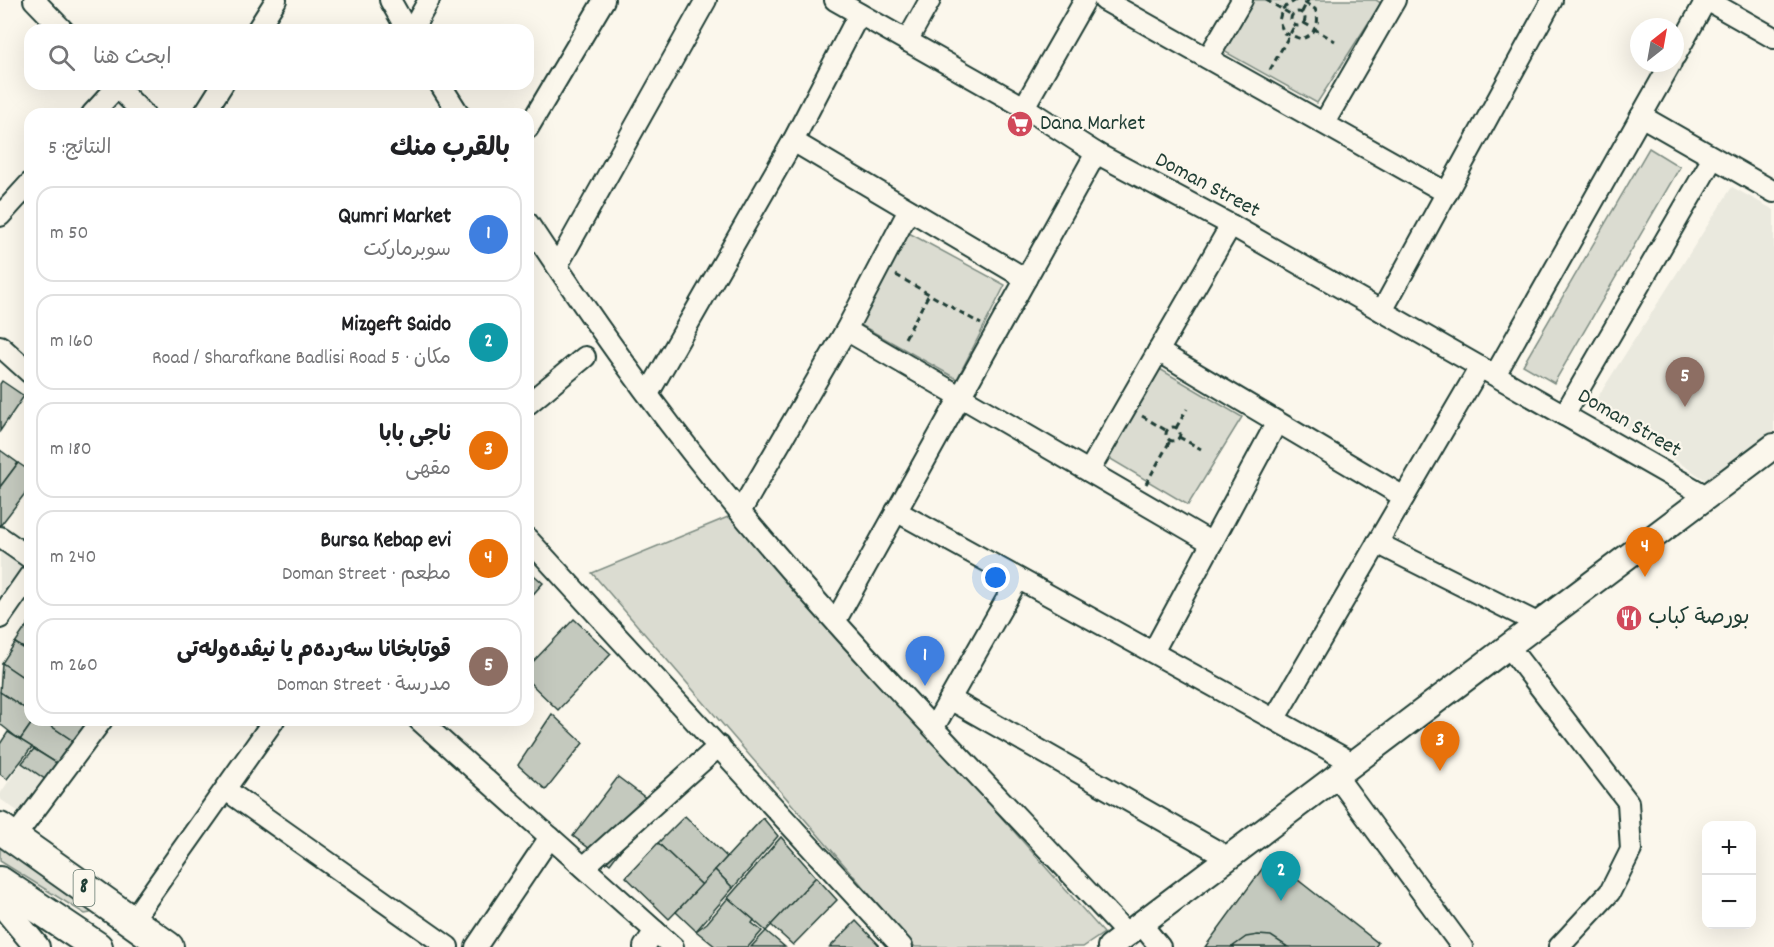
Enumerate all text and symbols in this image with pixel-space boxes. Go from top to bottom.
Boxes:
north arrow [1630,18,1684,72]
search box [24,24,534,90]
icon: search [45,41,78,74]
text: ابحث هنا [93,43,172,74]
supermarket icon: Dana Market [1005,109,1035,139]
place label: Dana Market [1040,109,1145,140]
text: بالقرب منك [390,131,510,168]
text: النتائج: 5 [48,135,111,163]
street label: Doman Street [1149,145,1265,227]
text: Qumri Market [338,202,451,233]
text: 50 m [50,220,89,248]
text: 1 [486,220,491,248]
text: سوبرماركت [363,237,451,265]
text: Mizgeft Saido [341,310,451,341]
text: 160 m [50,328,93,356]
text: 2 [484,328,493,356]
text: مكان · 5 Road / Sharafkane Badlisi Road [152,345,451,373]
pin: 5 [1666,358,1704,407]
street label: Doman Street [1571,382,1687,466]
text: ناجى بابا [379,420,451,451]
text: 180 m [50,436,92,464]
text: 3 [484,436,493,464]
text: مقهى [405,456,451,484]
text: Bursa Kebap evi [321,526,451,557]
pin: 4 [1626,528,1664,577]
text: 240 m [50,544,96,572]
text: 4 [484,544,493,572]
text: مطعم · Doman Street [282,561,451,589]
your location [981,563,1010,592]
restaurant icon: بورصة كباب [1614,603,1644,633]
place label: بورصة كباب [1648,603,1750,634]
text: قوتابخانا سەردەم یا نیڤدەولەتی [177,636,451,667]
pin: 1 [906,636,944,686]
text: 260 m [50,652,98,680]
text: 5 [484,652,493,680]
text: مدرسة · Doman Street [277,672,451,700]
pin: 3 [1420,722,1460,771]
map controls [1702,821,1756,929]
button: + [1702,821,1756,875]
pin: 2 [1262,852,1300,901]
road number: 8 [74,870,94,906]
button: − [1702,875,1756,929]

